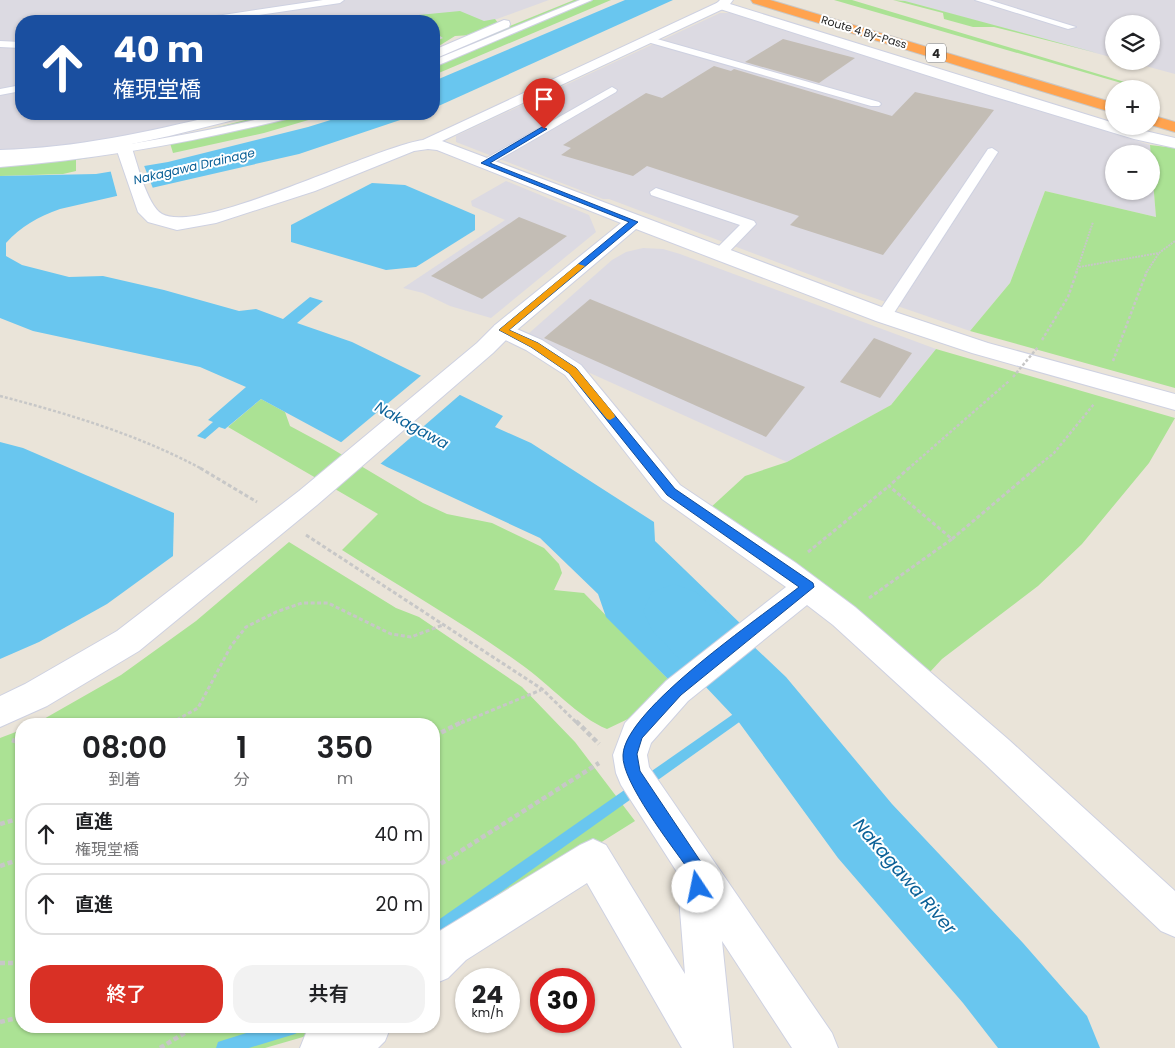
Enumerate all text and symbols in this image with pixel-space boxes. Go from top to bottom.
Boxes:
street label: Route 4 By-Pass [819,11,909,53]
map controls [1105,15,1160,200]
button: layers [1105,15,1160,70]
text: 40 m [113,25,204,74]
icon: ahead [30,35,95,100]
road number: 4 [926,44,946,62]
text: 権現堂橋 [113,74,201,105]
pin [523,78,565,129]
button: + [1105,80,1160,135]
icon: arrive [530,85,558,113]
water label: Nakagawa Drainage [132,144,257,188]
button: − [1105,145,1160,200]
water label: Nakagawa [371,396,453,454]
text: 08:00 [82,726,167,769]
text: 1 [236,726,247,769]
text: 350 [317,726,373,769]
text: m [337,767,353,790]
text: 到着 [108,768,140,791]
text: 分 [234,768,250,791]
text: 直進 [75,808,113,835]
water label: Nakagawa River [848,813,963,940]
icon: ahead [32,820,60,848]
text: 40 m [374,821,423,848]
text: 権現堂橋 [75,838,139,861]
position arrow [671,860,723,912]
icon: ahead [32,890,60,918]
text: 直進 [75,891,113,918]
text: 20 m [375,891,423,918]
button: 終了 [30,965,223,1023]
button: 共有 [233,965,425,1023]
speed limit sign: 30 [530,968,595,1033]
text: 24 [472,977,503,1012]
text: km/h [472,1004,503,1021]

